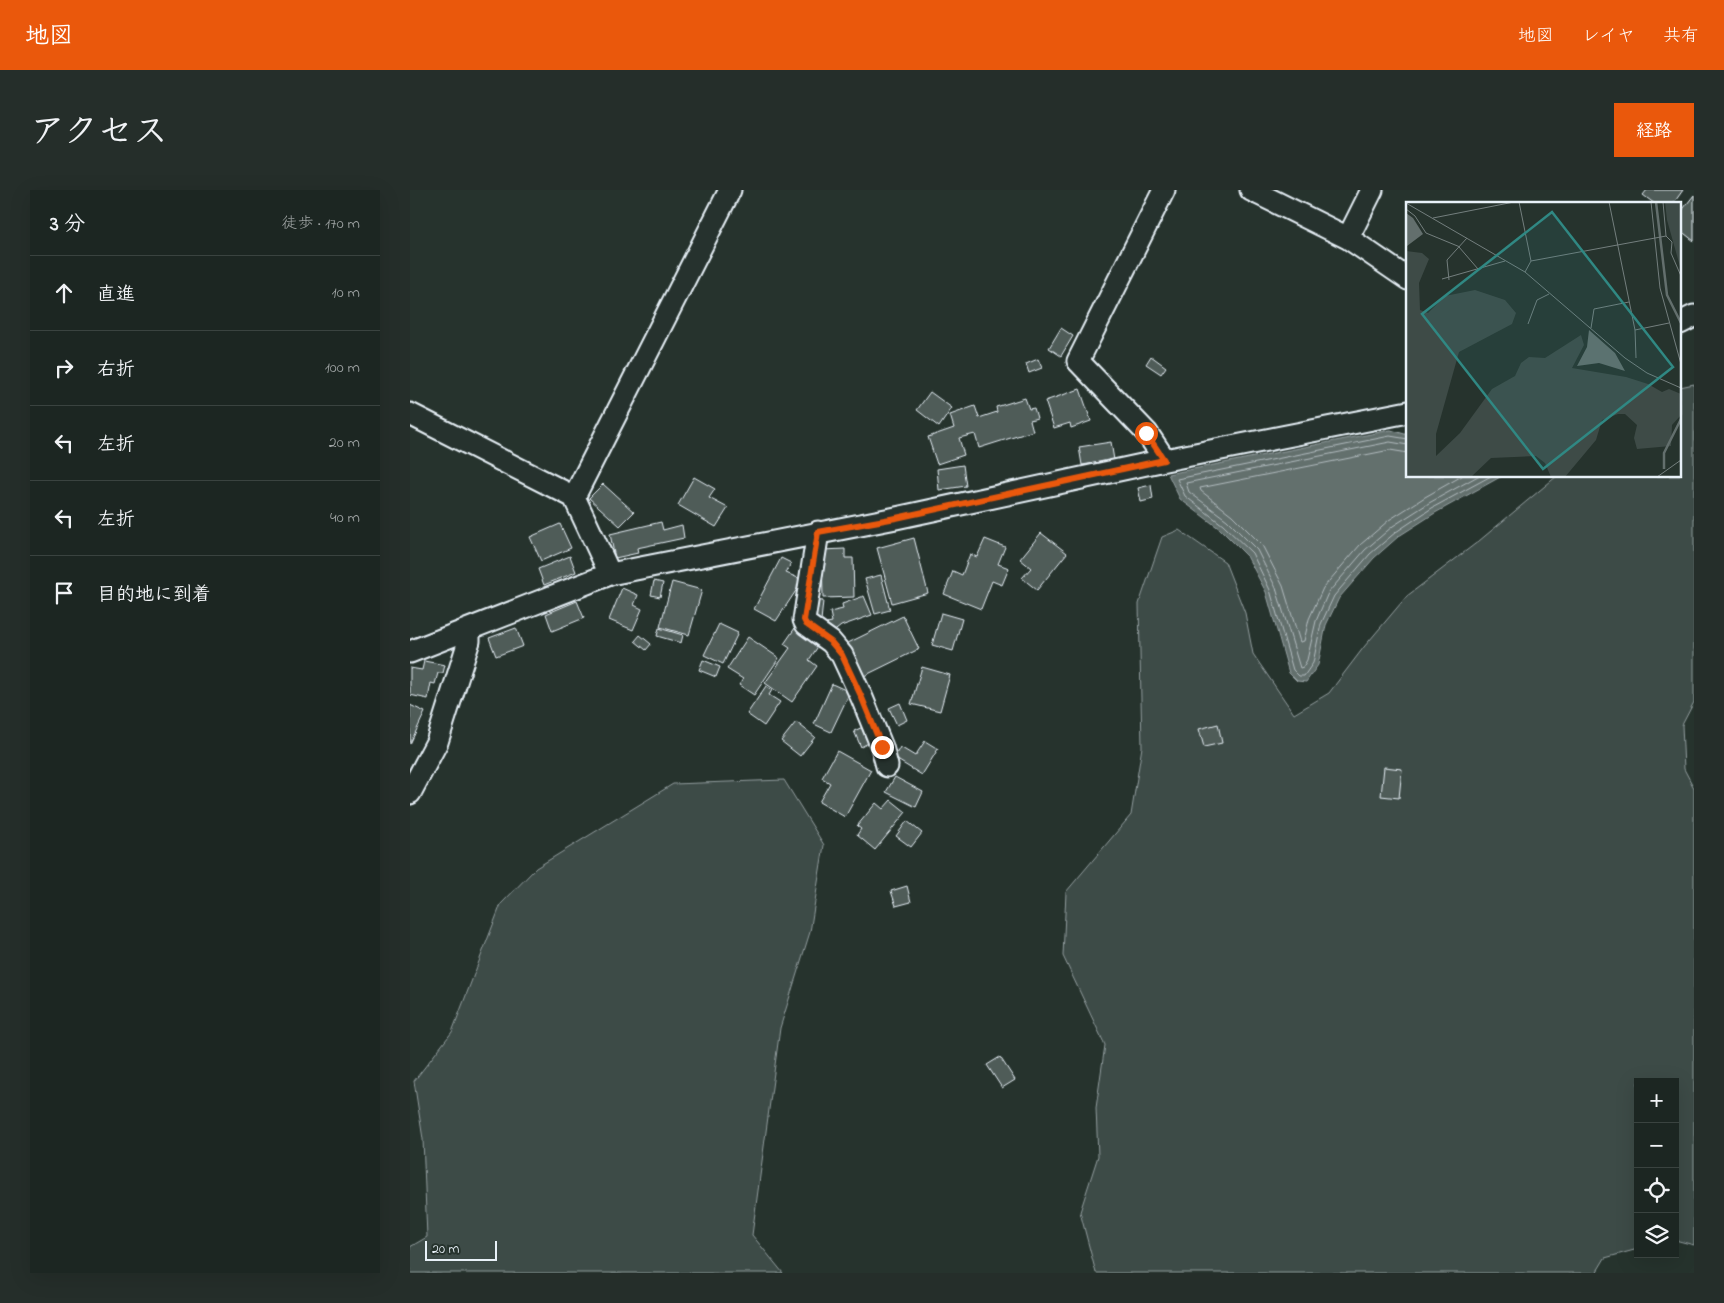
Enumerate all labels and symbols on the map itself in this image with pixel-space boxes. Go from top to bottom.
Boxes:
inset map [1406,202,1682,478]
route start [1135,422,1158,445]
route end [871,736,894,759]
scale bar [425,1238,498,1261]

